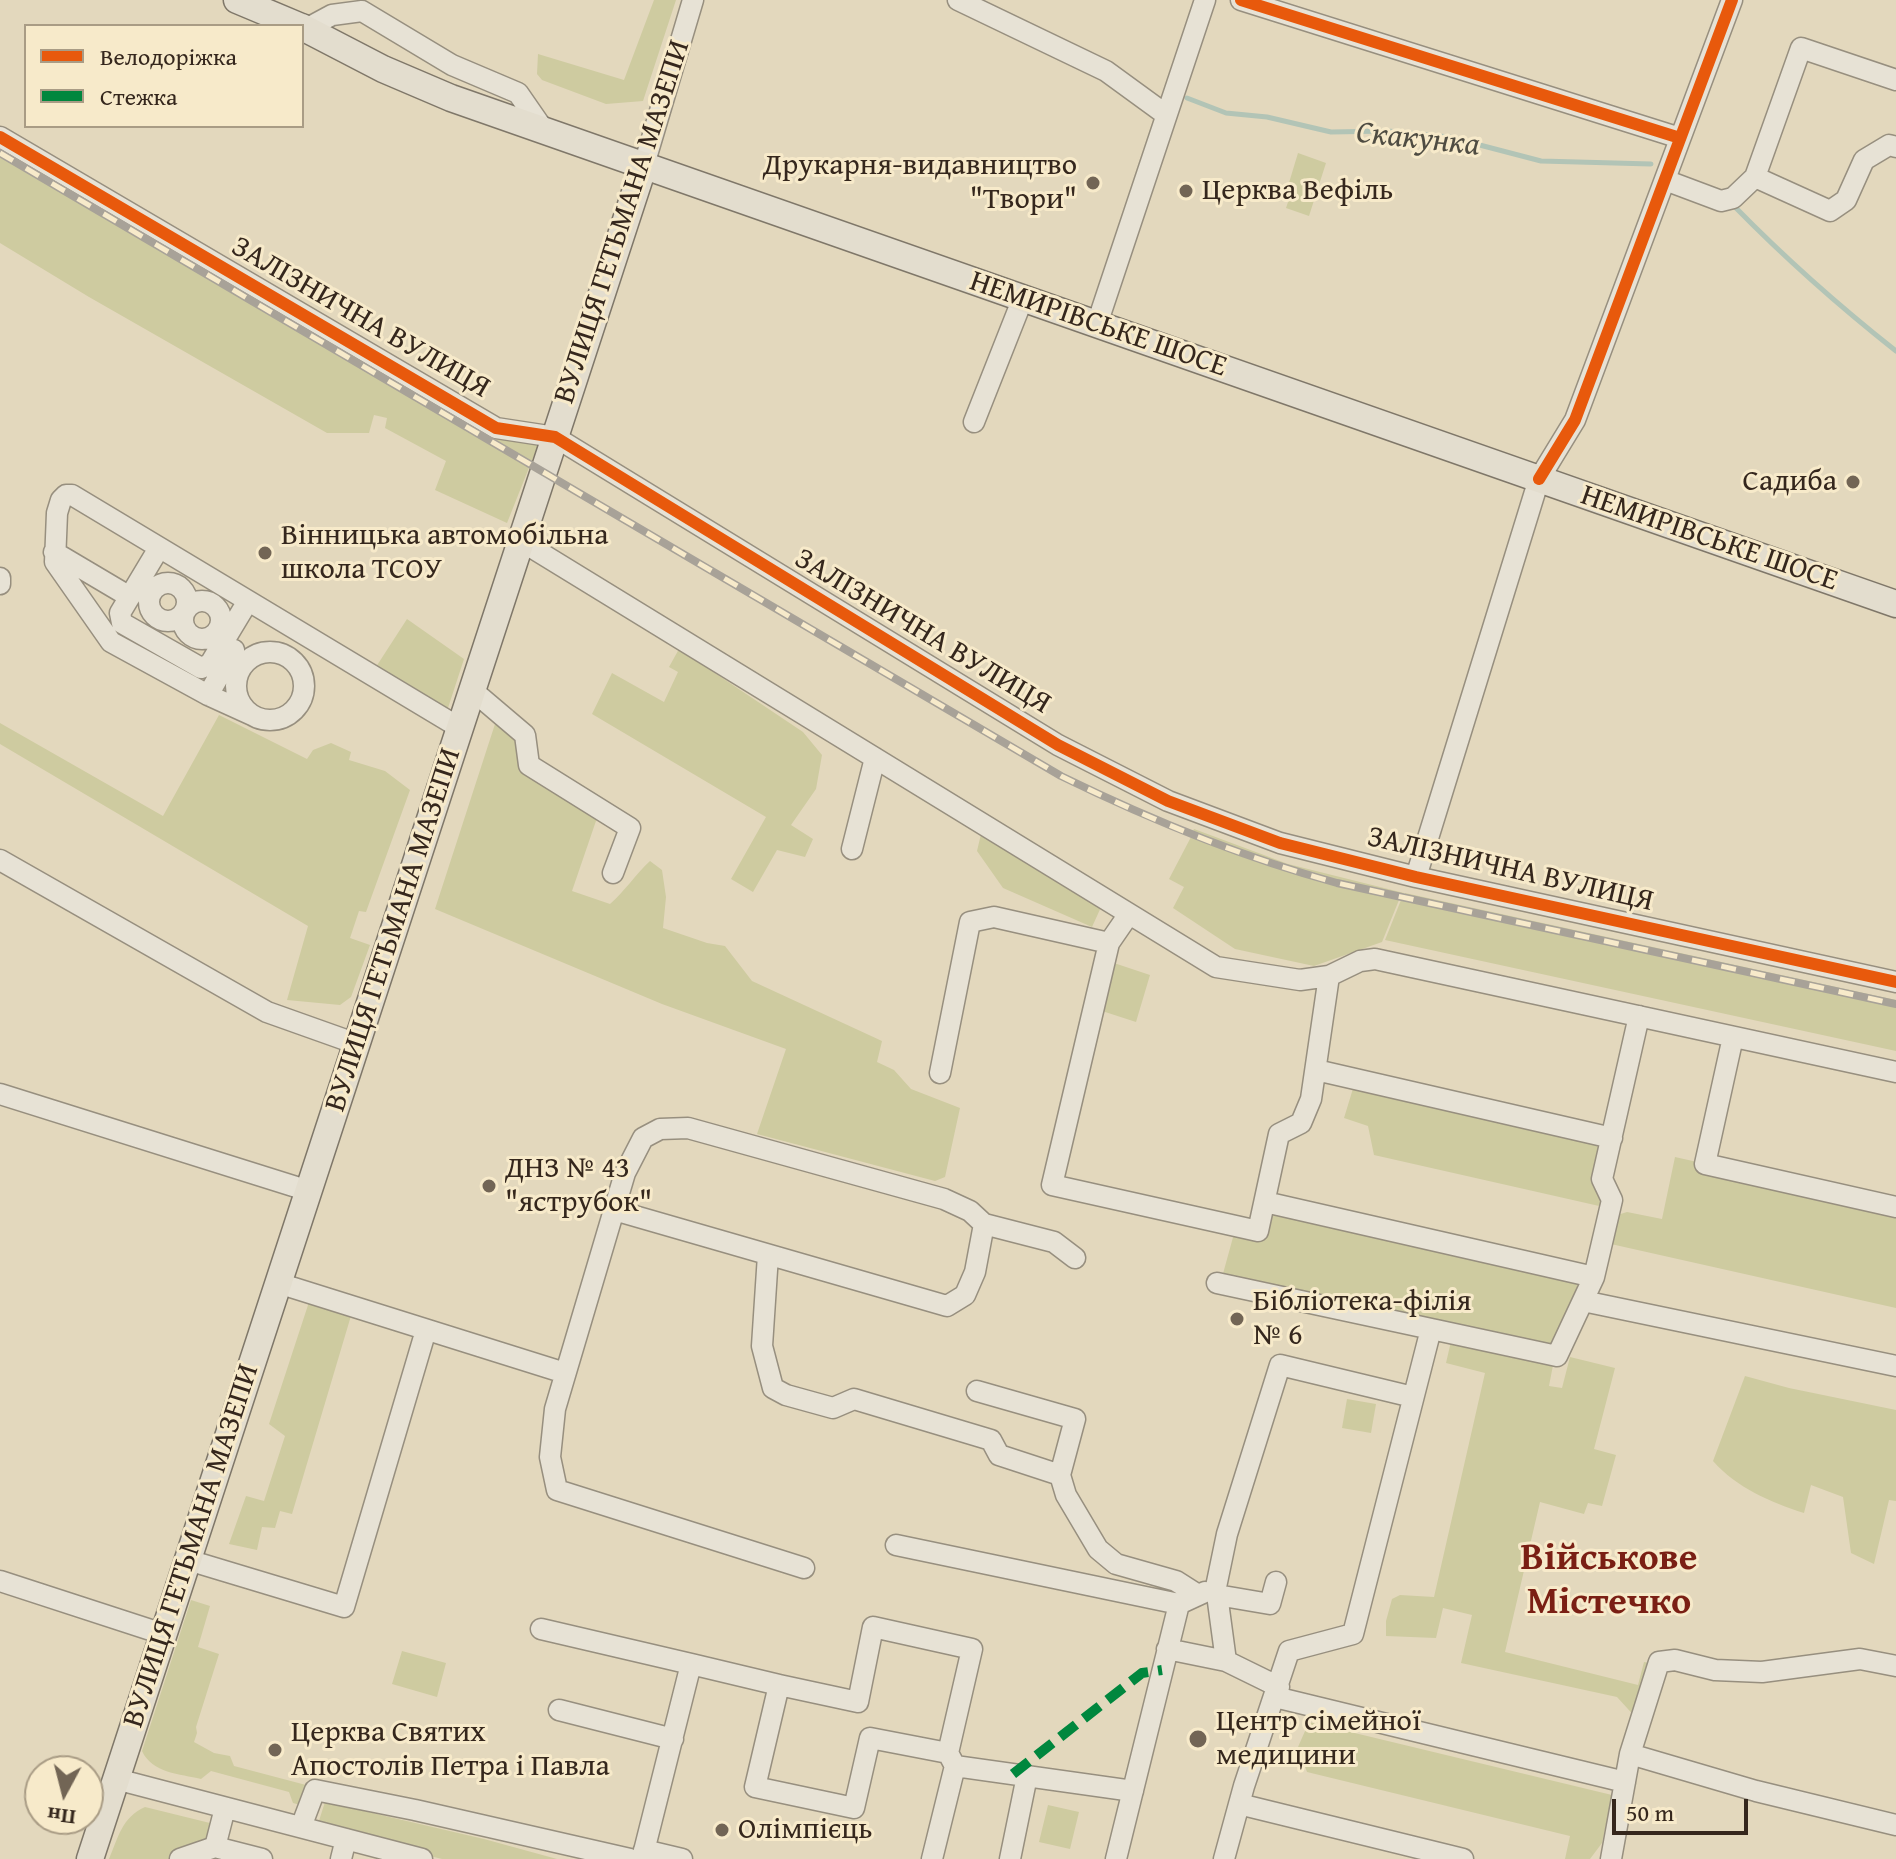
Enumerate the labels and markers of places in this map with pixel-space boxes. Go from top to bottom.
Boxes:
place label: Друкарня-видавництво "Твори" [763,148,1077,218]
place label: Церква Вефіль [1202,173,1393,209]
marker: Друкарня-видавництво "Твори" [1084,174,1102,192]
marker: Церква Вефіль [1177,182,1195,200]
place label: Садиба [1743,464,1837,500]
marker: Садиба [1844,473,1862,491]
place label: Вінницька автомобільна школа ТСОУ [281,518,608,588]
marker: Вінницька автомобільна школа ТСОУ [256,544,274,562]
place label: ДНЗ № 43 "яструбок" [505,1151,652,1222]
marker: ДНЗ № 43 "яструбок" [480,1177,498,1195]
place label: Бібліотека-філія № 6 [1253,1284,1472,1354]
marker: Бібліотека-філія № 6 [1228,1310,1246,1328]
place label: Центр сімейної медицини [1216,1704,1421,1774]
place label: Церква Святих Апостолів Петра і Павла [291,1715,610,1786]
marker: Центр сімейної медицини [1187,1728,1209,1750]
marker: Церква Святих Апостолів Петра і Павла [266,1741,284,1759]
place label: Олімпієць [738,1812,872,1848]
marker: Олімпієць [713,1821,731,1839]

